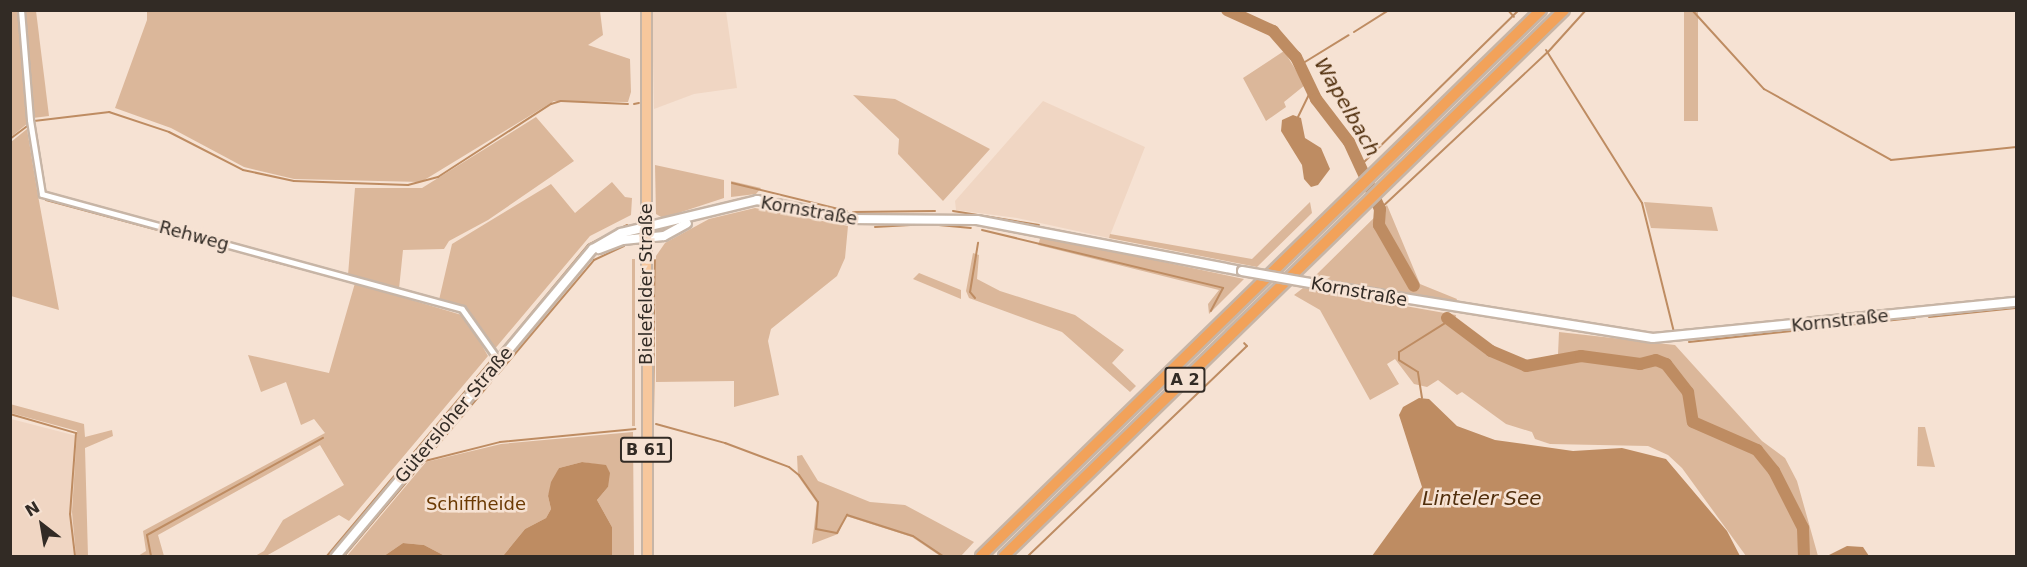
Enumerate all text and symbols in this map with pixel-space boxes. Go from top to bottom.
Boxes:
water label: Wapelbach [1309,53,1385,161]
street label: Kornstraße [759,192,859,230]
street label: Bielefelder Straße [635,203,657,365]
street label: Rehweg [157,216,231,256]
street label: Kornstraße [1309,273,1409,311]
street label: Kornstraße [1790,305,1890,337]
street label: Gütersloher Straße [391,342,517,488]
road number: A 2 [1164,367,1206,393]
road number: B 61 [619,437,673,463]
water label: Linteler See [1422,486,1542,510]
park label: Schiffheide [426,493,526,515]
north arrow [12,495,72,555]
text: N [22,498,43,521]

